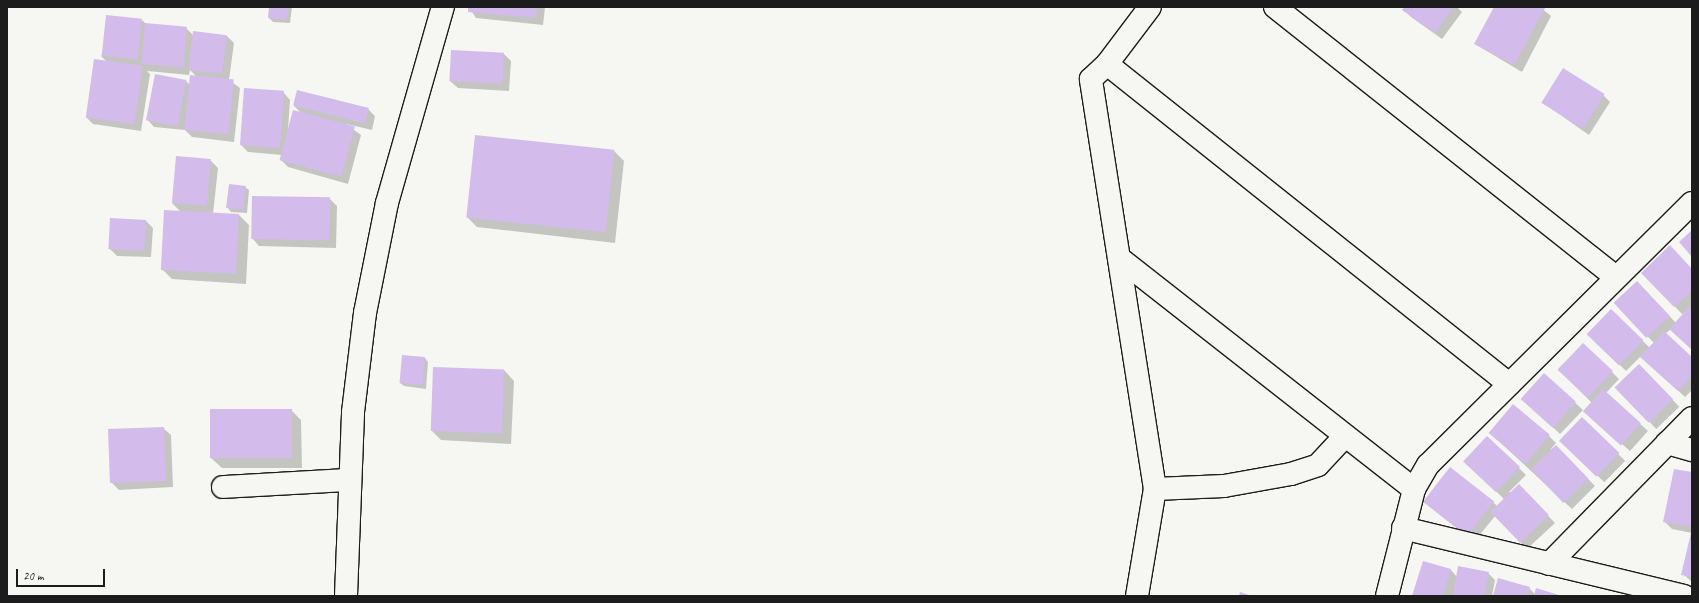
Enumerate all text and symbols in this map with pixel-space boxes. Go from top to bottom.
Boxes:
scale bar [18,561,107,587]
text: 20 m [23,568,43,584]

